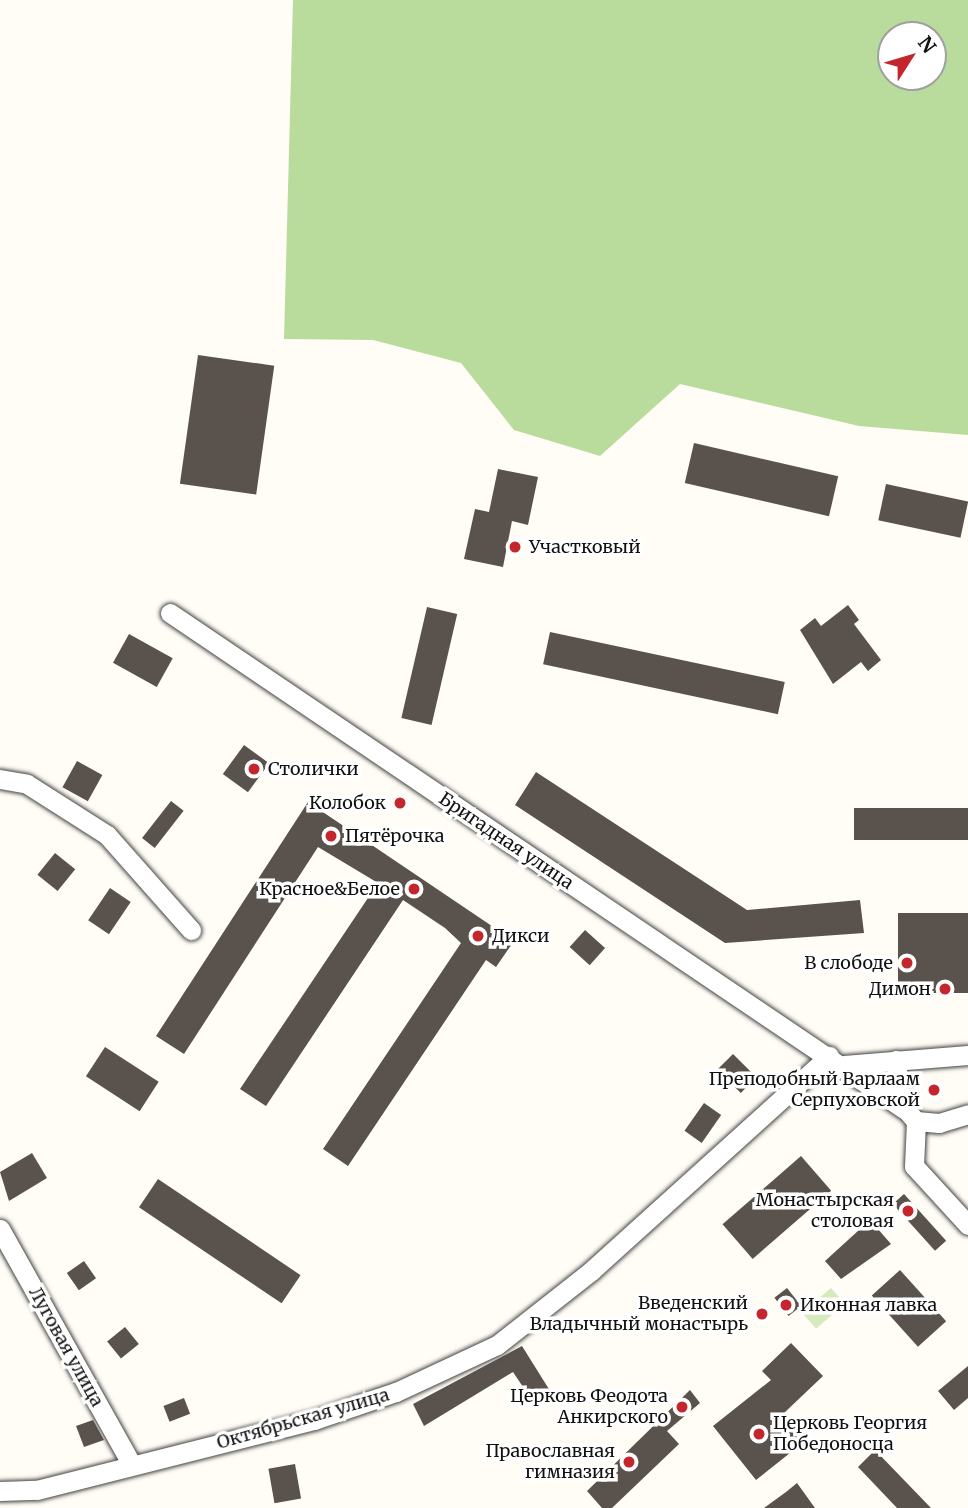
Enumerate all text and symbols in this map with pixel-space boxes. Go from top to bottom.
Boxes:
north arrow [877,21,947,91]
text: N [913,31,941,58]
place label: Участковый [529,536,641,558]
marker: Участковый [507,539,523,555]
place label: Столички [268,758,359,780]
marker: Столички [246,761,262,777]
street label: Бригадная улица [435,788,577,894]
place label: Колобок [309,792,386,814]
marker: Колобок [392,795,408,811]
place label: Пятёрочка [345,825,444,847]
marker: Пятёрочка [323,828,339,844]
place label: Красное&Белое [259,878,400,900]
marker: Красное&Белое [406,881,422,897]
place label: Дикси [492,925,549,947]
marker: Дикси [470,928,486,944]
place label: В слободе [804,952,893,974]
marker: В слободе [899,955,915,971]
place label: Димон [869,978,931,1000]
marker: Димон [937,981,953,997]
place label: Преподобный Варлаам Серпуховской [709,1069,920,1112]
marker: Преподобный Варлаам Серпуховской [926,1082,942,1098]
place label: Монастырская столовая [756,1190,894,1232]
marker: Монастырская столовая [900,1203,916,1219]
street label: Луговая улица [24,1283,108,1411]
place label: Введенский Владычный монастырь [530,1293,748,1336]
place label: Иконная лавка [800,1294,937,1316]
marker: Иконная лавка [778,1297,794,1313]
marker: Введенский Владычный монастырь [754,1306,770,1322]
street label: Октябрьская улица [214,1384,392,1454]
place label: Церковь Феодота Анкирского [510,1386,668,1428]
marker: Церковь Феодота Анкирского [674,1399,690,1415]
place label: Церковь Георгия Победоносца [773,1413,927,1456]
marker: Церковь Георгия Победоносца [751,1426,767,1442]
place label: Православная гимназия [485,1441,615,1484]
marker: Православная гимназия [621,1454,637,1470]

